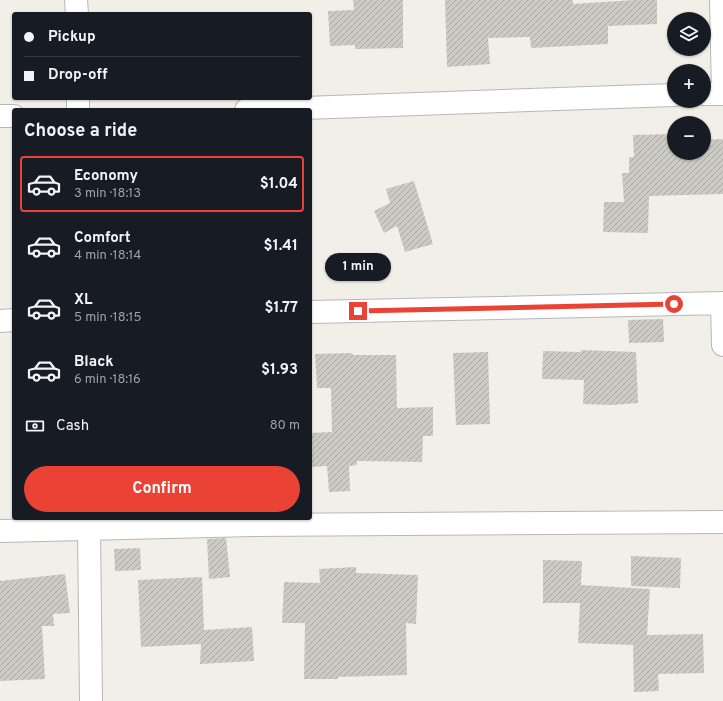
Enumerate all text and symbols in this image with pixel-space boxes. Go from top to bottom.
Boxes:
map controls [667,12,711,160]
button: layers [667,12,711,56]
text: Pickup [48,28,96,47]
button: + [667,64,711,108]
text: Drop-off [48,66,108,85]
button: − [667,116,711,160]
text: Choose a ride [24,120,137,143]
icon: car [26,166,62,202]
text: Economy [74,167,138,186]
text: $1.04 [260,175,298,194]
text: 3 min · 18:13 [74,186,141,202]
icon: car [26,228,62,264]
text: Comfort [74,229,131,248]
text: $1.41 [264,237,298,256]
text: 4 min · 18:14 [74,248,141,264]
callout: 1 min [325,253,391,281]
text: 1 min [342,259,374,275]
icon: car [26,290,62,326]
text: XL [74,291,92,310]
route start [665,295,683,313]
text: $1.77 [264,299,298,318]
route end [349,302,367,320]
text: 5 min · 18:15 [74,310,142,326]
icon: car [26,352,62,388]
text: Black [74,353,114,372]
text: $1.93 [261,361,298,380]
text: 6 min · 18:16 [74,372,141,388]
icon: cash [24,415,46,437]
text: Cash [56,417,89,436]
text: 80 m [270,418,300,434]
button: Confirm [24,466,300,512]

